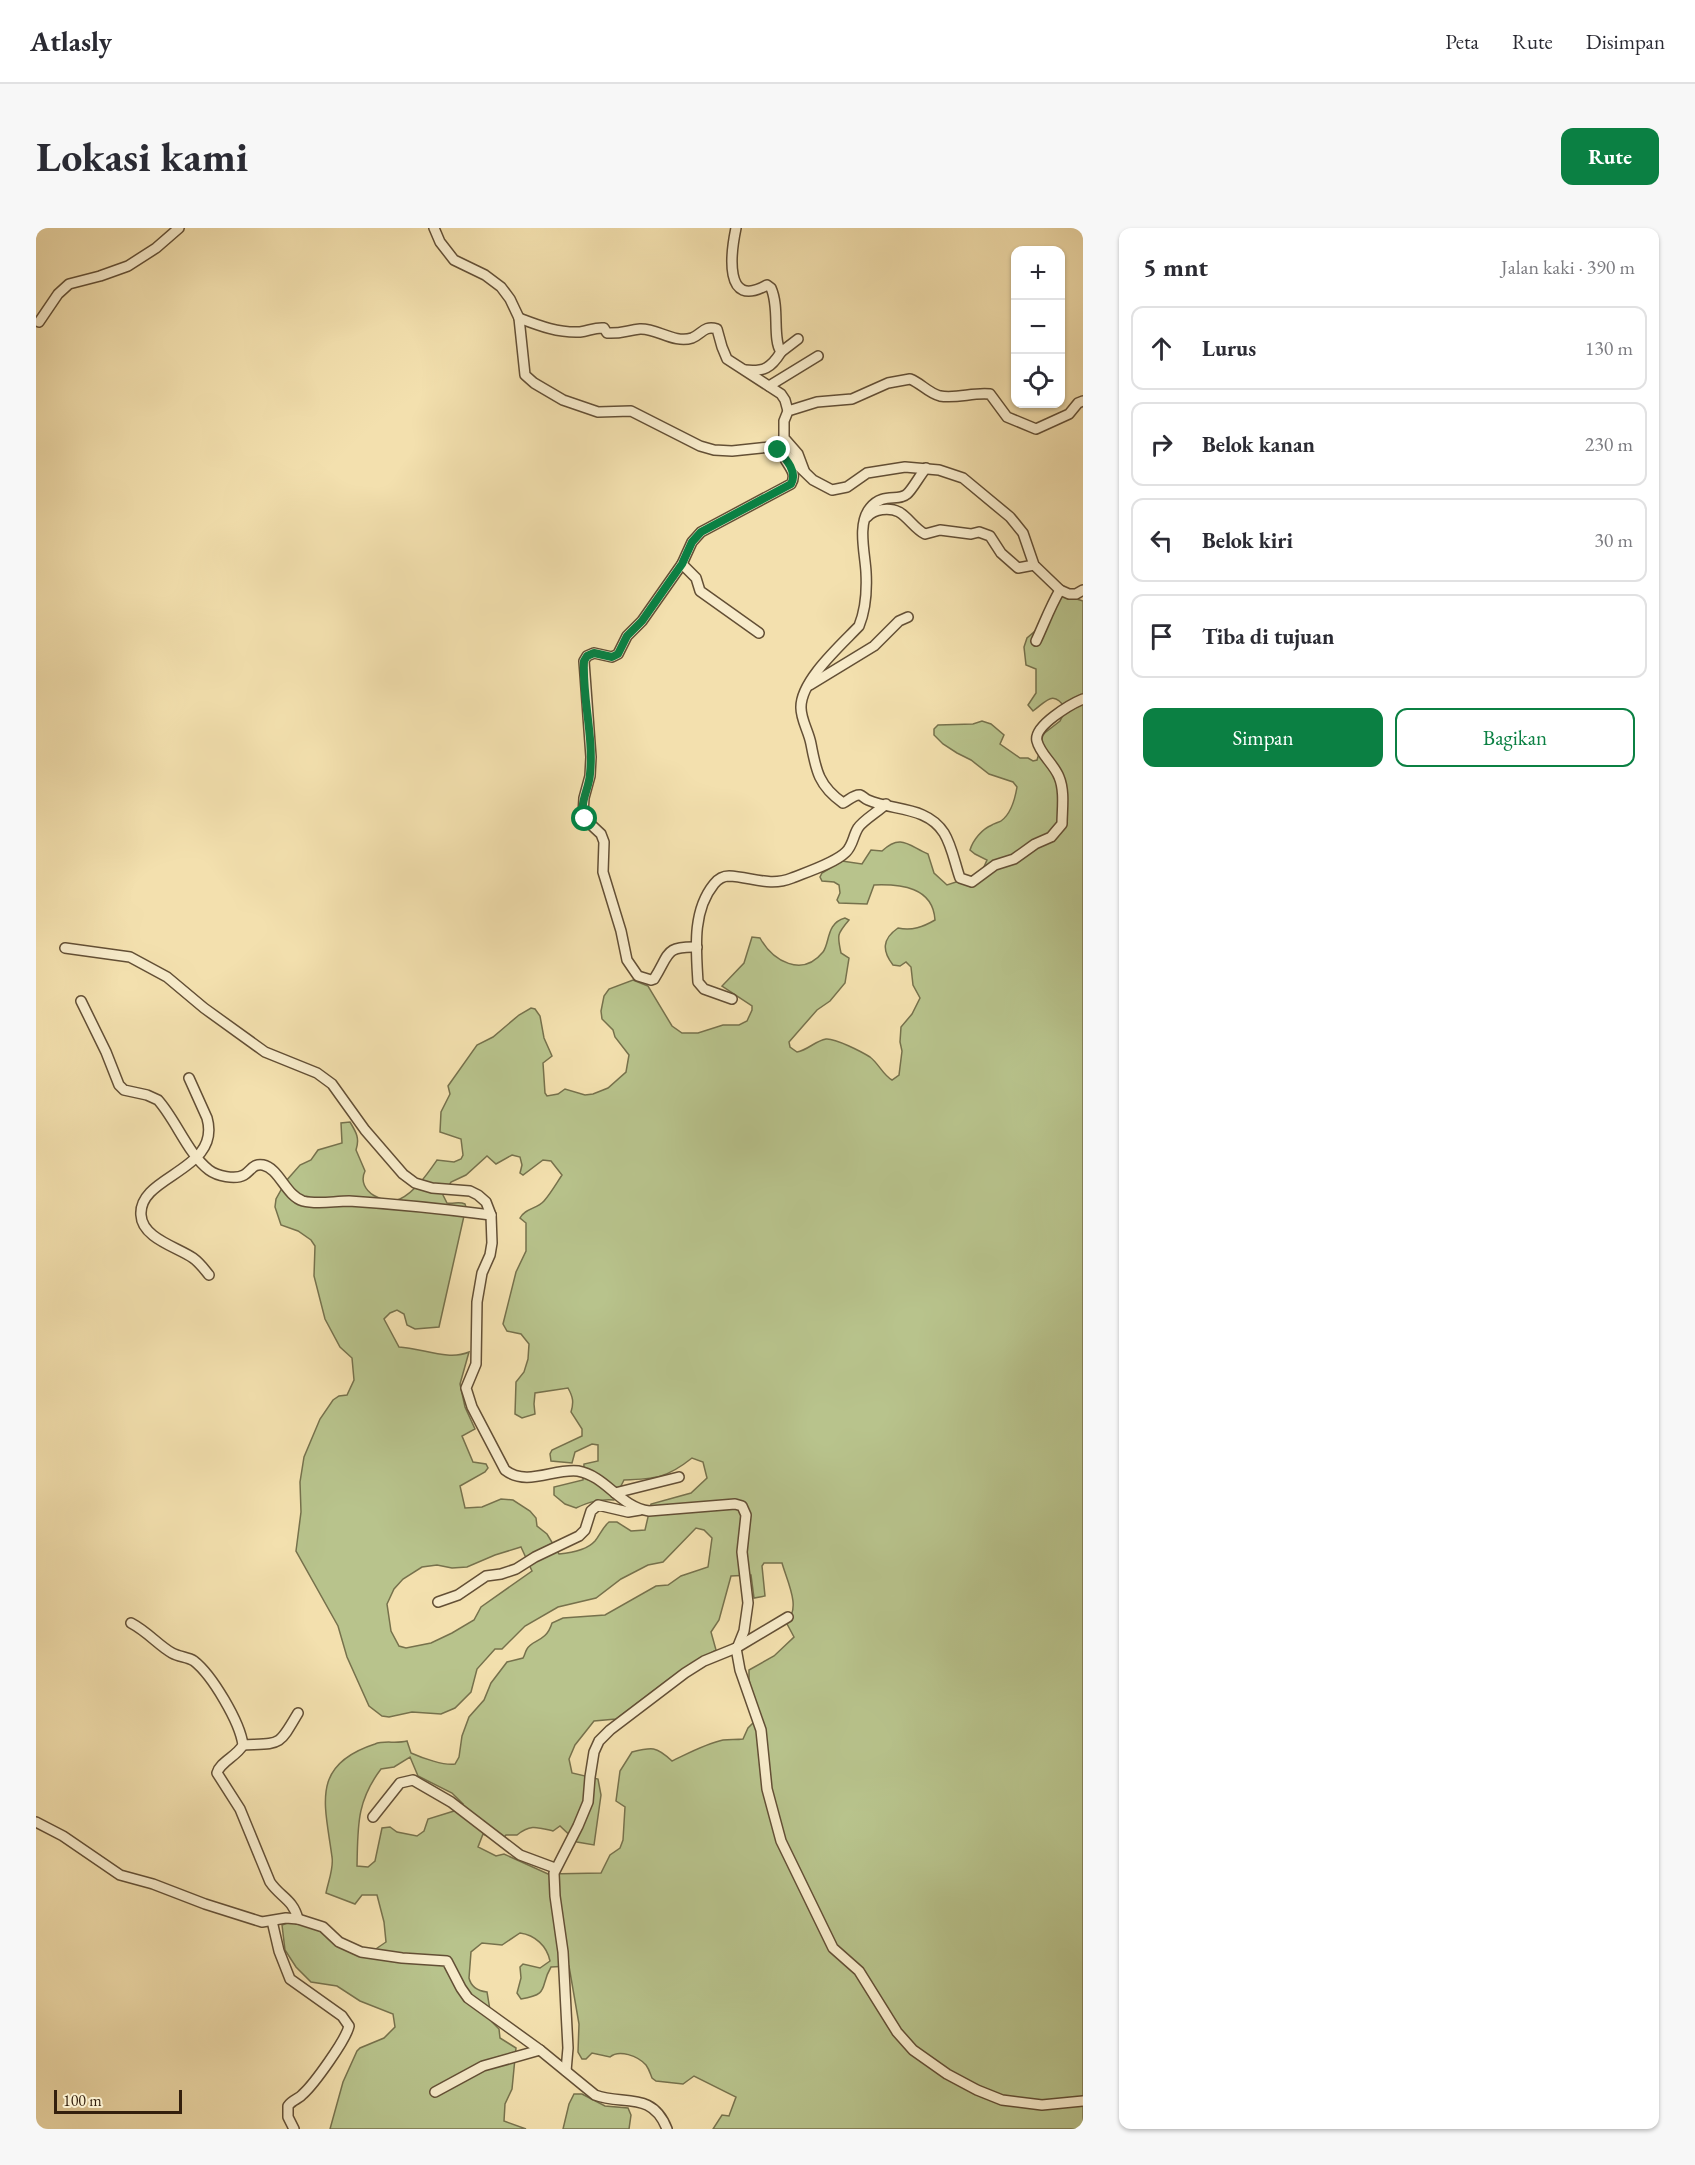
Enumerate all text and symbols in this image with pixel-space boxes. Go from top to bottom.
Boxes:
text: Atlasly [30,23,112,59]
text: Peta [1445,28,1479,55]
text: Rute [1512,28,1553,55]
text: Disimpan [1586,28,1665,55]
button: Rute [1561,128,1659,185]
text: Lokasi kami [36,129,248,184]
map controls [1011,246,1065,408]
button: + [1011,246,1065,300]
text: 5 mnt [1143,250,1208,284]
text: Jalan kaki · 390 m [1501,254,1635,280]
button: − [1011,300,1065,354]
icon: ahead [1145,332,1178,365]
text: Lurus [1202,334,1256,363]
text: 130 m [1585,335,1633,361]
button: locate [1011,354,1065,408]
icon: right [1145,428,1178,461]
text: Belok kanan [1202,430,1315,459]
text: 230 m [1585,431,1633,457]
route end [764,436,790,462]
icon: left [1145,524,1178,557]
text: Belok kiri [1202,526,1293,555]
text: 30 m [1594,527,1633,553]
icon: arrive [1145,620,1178,653]
text: Tiba di tujuan [1202,622,1334,651]
button: Simpan [1143,708,1383,767]
button: Bagikan [1395,708,1635,767]
route start [571,805,597,831]
scale bar [54,2087,182,2114]
text: 100 m [63,2090,102,2111]

